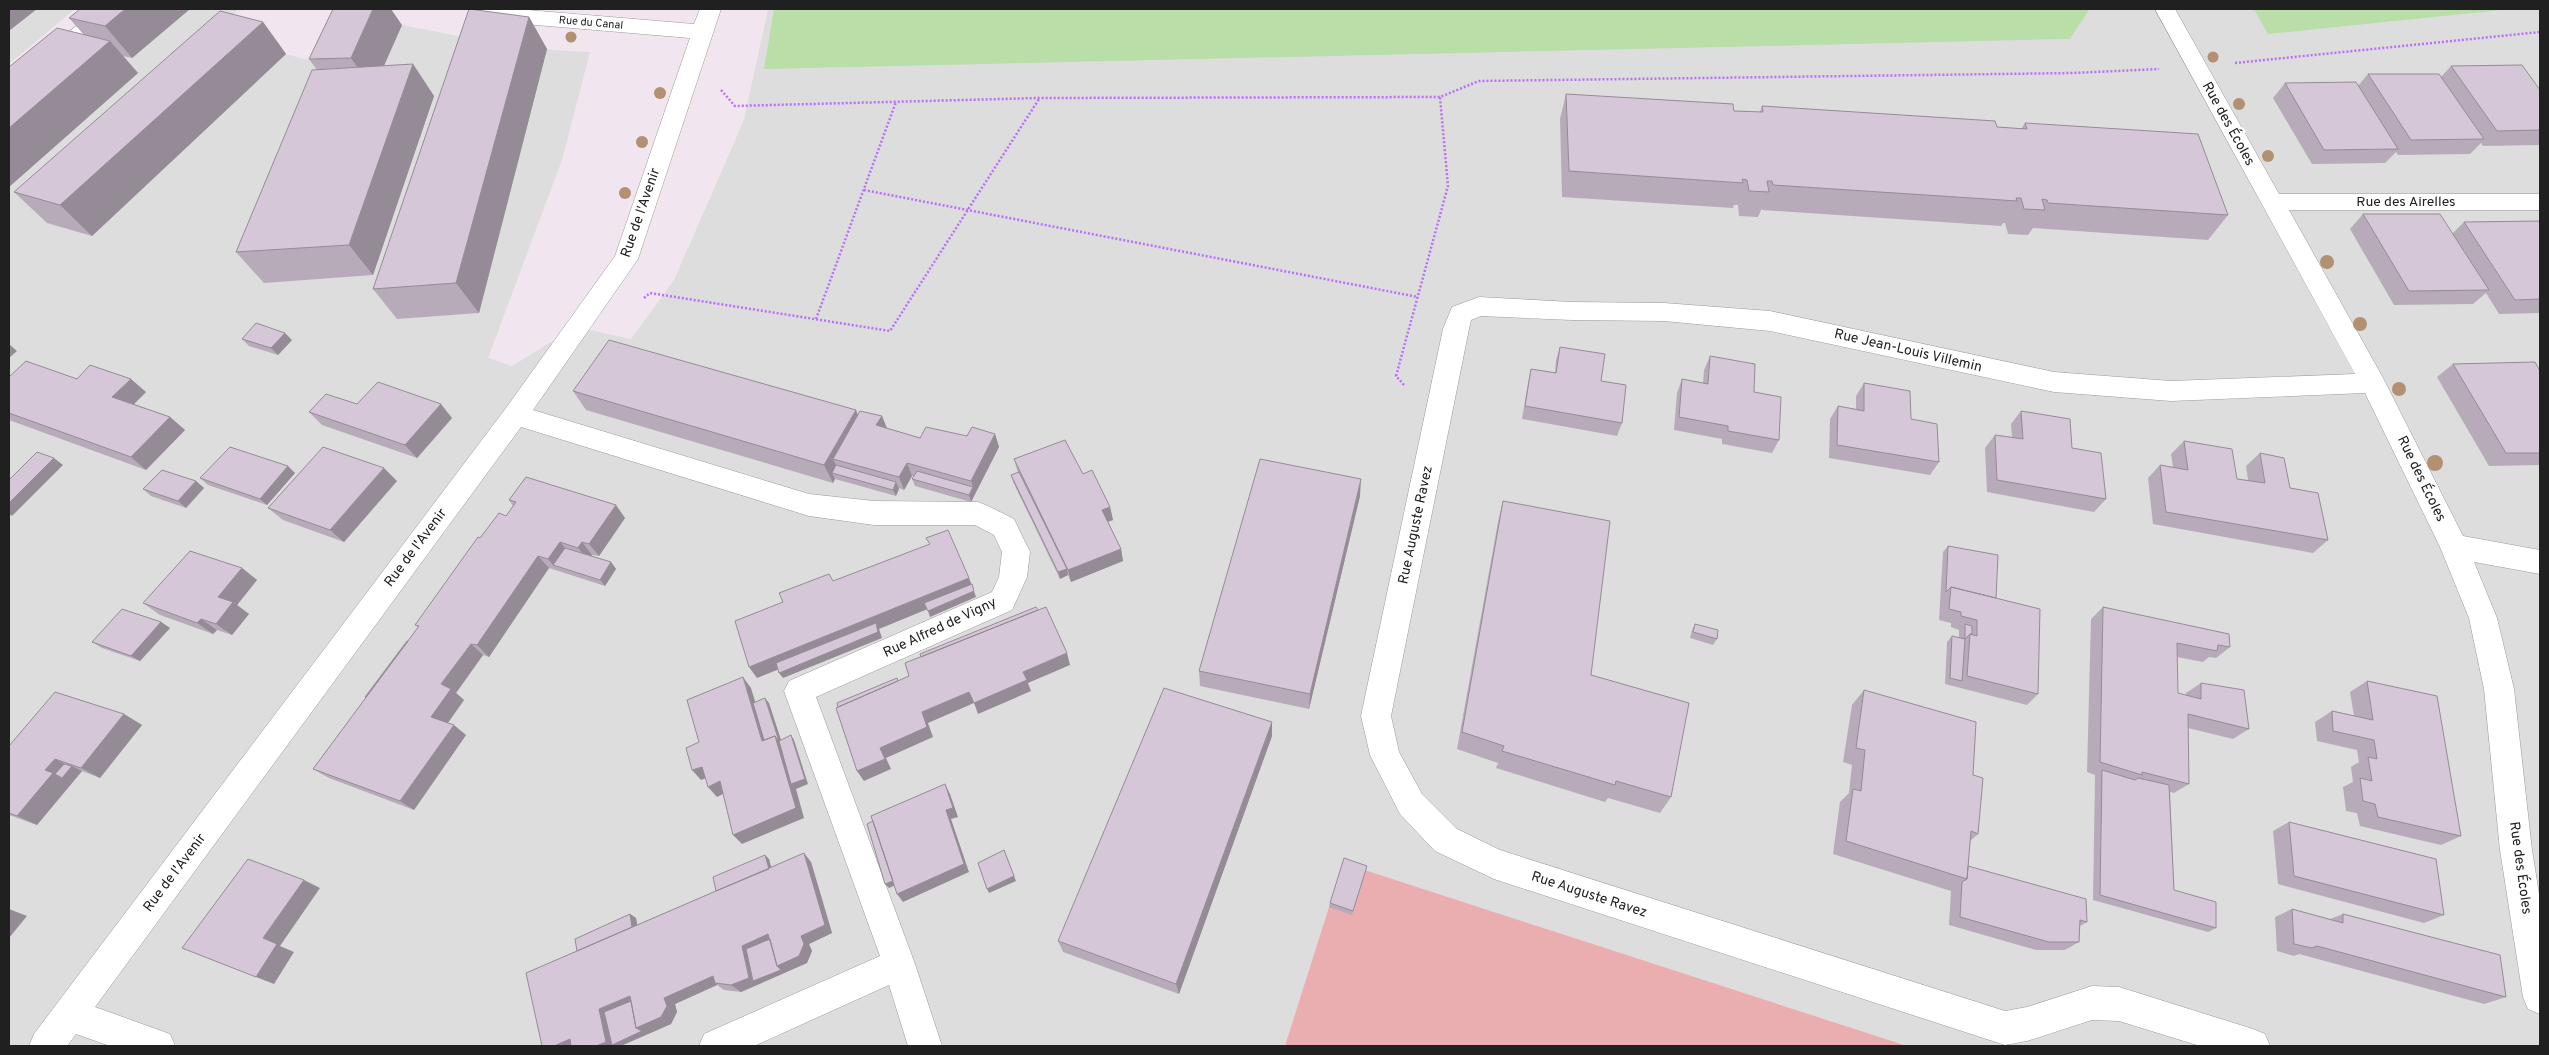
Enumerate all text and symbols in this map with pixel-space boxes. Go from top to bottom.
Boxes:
street label: Rue du Canal [558,13,624,33]
street label: Rue des Écoles [2198,79,2259,169]
street label: Rue de l'Avenir [618,165,664,260]
street label: Rue des Airelles [2356,194,2456,211]
street label: Rue Jean-Louis Villemin [1832,326,1984,376]
street label: Rue des Écoles [2393,433,2450,525]
street label: Rue Auguste Ravez [1395,464,1437,586]
street label: Rue de l'Avenir [381,505,451,590]
street label: Rue Alfred de Vigny [881,594,999,662]
street label: Rue des Écoles [2505,820,2536,915]
street label: Rue de l'Avenir [140,830,210,915]
street label: Rue Auguste Ravez [1529,868,1649,922]

